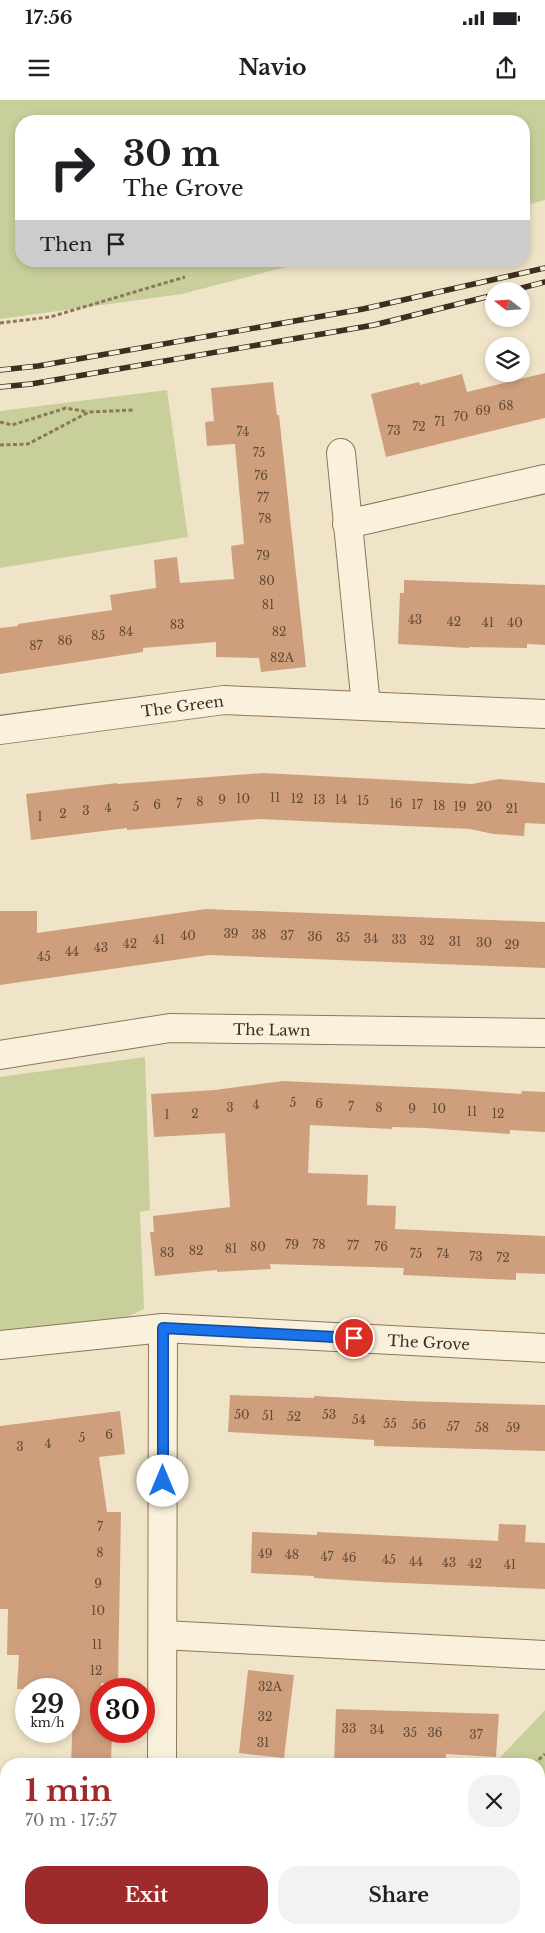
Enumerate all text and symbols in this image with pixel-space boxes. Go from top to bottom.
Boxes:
text: 17:56 [25,6,73,29]
icon: menu [25,54,53,82]
text: Navio [238,54,307,81]
icon: share [492,54,520,82]
text: 30 m [123,132,220,175]
icon: right [40,135,105,200]
text: The Grove [123,175,244,202]
icon: arrive [102,230,130,258]
text: Then [40,233,92,256]
north arrow [485,282,530,328]
map controls [485,282,530,382]
button: layers [485,337,530,382]
house number: 68 [499,398,514,413]
house number: 69 [475,403,491,418]
house number: 70 [454,409,468,424]
house number: 71 [434,414,446,429]
house number: 72 [412,419,426,434]
house number: 73 [387,423,401,438]
house number: 74 [237,424,249,439]
house number: 75 [253,445,266,460]
house number: 76 [254,468,268,483]
house number: 77 [257,490,270,505]
house number: 78 [258,511,272,526]
house number: 79 [256,548,270,563]
house number: 80 [259,573,275,588]
house number: 81 [262,597,274,612]
house number: 43 [408,612,422,627]
house number: 42 [447,614,461,629]
house number: 41 [482,615,494,630]
house number: 40 [507,615,523,630]
house number: 83 [170,617,184,632]
house number: 84 [119,624,133,639]
house number: 82 [272,624,286,639]
house number: 85 [91,628,105,643]
house number: 86 [58,633,73,648]
house number: 87 [29,638,44,653]
house number: 82A [270,650,295,665]
street label: The Green [140,691,225,720]
house number: 11 [270,790,280,805]
house number: 10 [236,791,250,806]
house number: 12 [291,791,303,806]
house number: 9 [218,792,226,807]
house number: 13 [313,792,325,807]
house number: 14 [335,792,347,807]
house number: 15 [357,793,369,808]
house number: 8 [196,794,204,809]
house number: 7 [176,796,183,811]
house number: 16 [389,796,403,811]
house number: 6 [153,797,161,812]
house number: 17 [411,797,424,812]
house number: 18 [433,798,445,813]
house number: 5 [133,799,140,814]
house number: 19 [453,799,467,814]
house number: 20 [476,799,492,814]
house number: 4 [104,800,112,815]
house number: 21 [506,801,518,816]
house number: 3 [82,803,90,818]
house number: 2 [59,806,67,821]
house number: 1 [37,809,43,824]
house number: 39 [223,926,239,941]
house number: 38 [252,927,266,942]
house number: 40 [180,928,196,943]
house number: 37 [280,928,295,943]
house number: 36 [307,929,323,944]
house number: 35 [336,930,350,945]
house number: 34 [364,931,378,946]
house number: 41 [153,932,165,947]
house number: 33 [392,932,406,947]
house number: 32 [420,933,434,948]
house number: 31 [449,934,461,949]
house number: 30 [476,935,492,950]
house number: 42 [123,936,137,951]
house number: 29 [504,937,520,952]
house number: 43 [94,940,108,955]
house number: 44 [65,944,79,959]
house number: 45 [37,949,51,964]
street label: The Lawn [233,1019,311,1039]
house number: 5 [290,1095,297,1110]
house number: 6 [315,1096,323,1111]
house number: 4 [252,1097,260,1112]
house number: 7 [348,1099,355,1114]
house number: 3 [226,1100,234,1115]
house number: 8 [375,1100,383,1115]
house number: 9 [408,1101,416,1116]
house number: 10 [432,1101,446,1116]
house number: 11 [467,1104,477,1119]
house number: 2 [191,1106,199,1121]
house number: 12 [492,1106,504,1121]
house number: 1 [164,1107,170,1122]
house number: 79 [285,1237,299,1252]
house number: 78 [312,1237,326,1252]
house number: 77 [347,1238,360,1253]
house number: 80 [250,1239,266,1254]
house number: 76 [374,1239,388,1254]
house number: 81 [225,1241,237,1256]
house number: 82 [189,1243,203,1258]
house number: 83 [160,1245,174,1260]
house number: 75 [410,1246,423,1261]
house number: 74 [437,1246,449,1261]
house number: 73 [469,1249,483,1264]
house number: 72 [496,1250,510,1265]
pin [333,1317,375,1359]
icon: arrive [340,1324,368,1352]
street label: The Grove [387,1330,470,1354]
house number: 50 [234,1407,250,1422]
house number: 53 [322,1407,336,1422]
house number: 51 [262,1408,274,1423]
house number: 52 [287,1409,301,1424]
house number: 54 [352,1412,366,1427]
house number: 55 [383,1416,397,1431]
house number: 56 [412,1417,427,1432]
house number: 57 [447,1419,460,1434]
house number: 58 [475,1420,489,1435]
house number: 59 [506,1420,520,1435]
house number: 6 [105,1427,113,1442]
house number: 5 [79,1430,86,1445]
house number: 4 [44,1436,52,1451]
house number: 3 [16,1439,24,1454]
position arrow [136,1454,188,1506]
house number: 7 [97,1519,104,1534]
house number: 8 [96,1545,104,1560]
house number: 49 [258,1546,272,1561]
house number: 48 [285,1547,299,1562]
house number: 47 [320,1549,334,1564]
house number: 46 [342,1550,357,1565]
house number: 45 [382,1552,396,1567]
house number: 44 [409,1554,423,1569]
house number: 43 [442,1555,456,1570]
house number: 42 [468,1556,482,1571]
house number: 41 [504,1557,516,1572]
house number: 9 [94,1576,102,1591]
house number: 10 [91,1603,105,1618]
house number: 11 [92,1637,102,1652]
house number: 12 [90,1663,102,1678]
speed limit sign: 30 [90,1678,155,1743]
house number: 32A [258,1679,283,1694]
text: 29 [31,1689,64,1720]
house number: 32 [258,1709,272,1724]
text: km/h [30,1715,65,1730]
house number: 33 [342,1721,356,1736]
house number: 34 [370,1722,384,1737]
house number: 35 [403,1725,417,1740]
house number: 36 [427,1725,443,1740]
house number: 37 [469,1727,484,1742]
house number: 31 [257,1735,269,1750]
text: 1 min [25,1772,112,1809]
button: close [468,1775,520,1827]
text: 70 m · 17:57 [25,1810,117,1830]
button: Exit [25,1866,268,1924]
button: Share [278,1866,520,1924]

